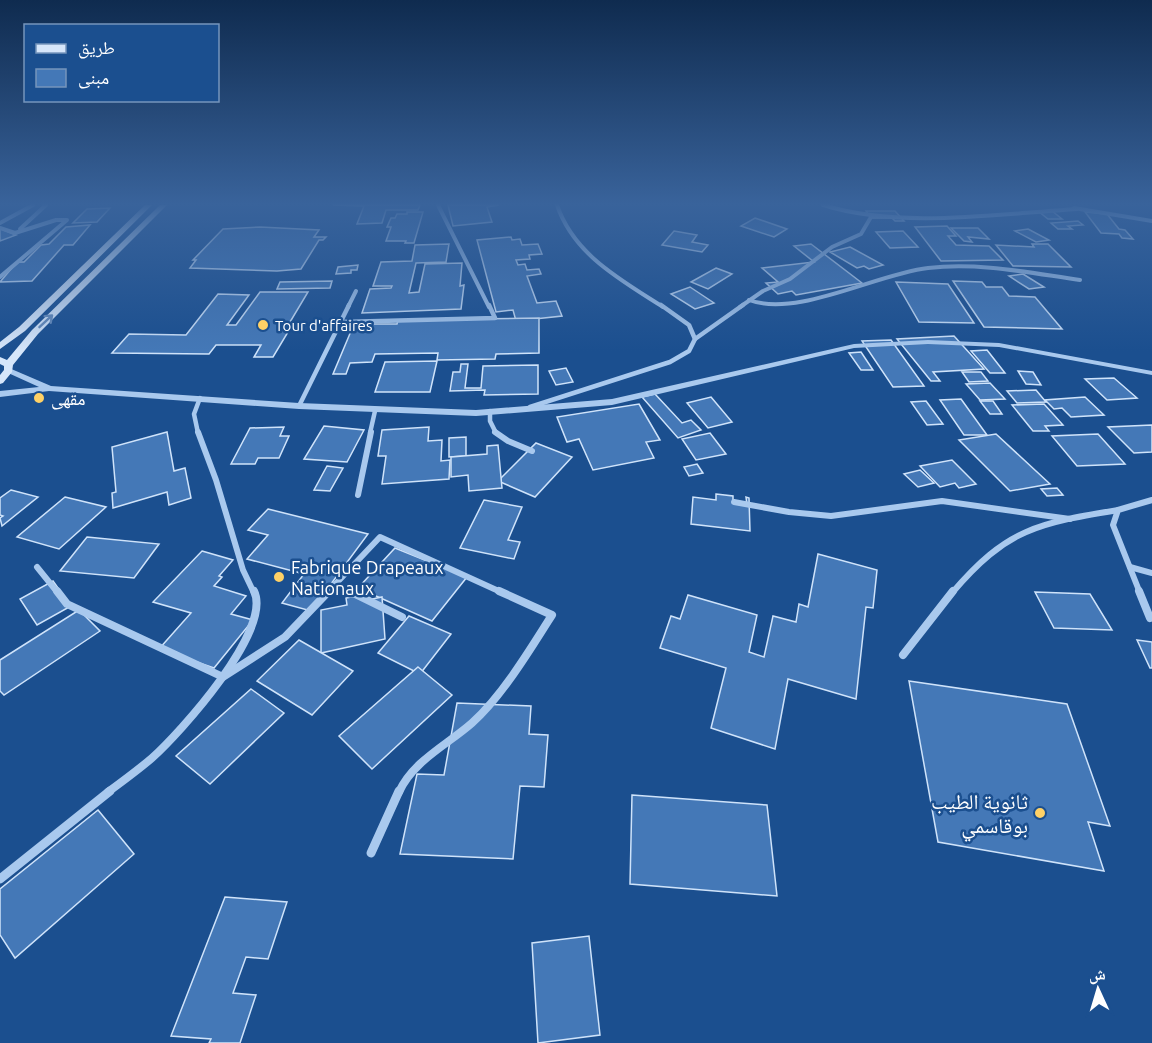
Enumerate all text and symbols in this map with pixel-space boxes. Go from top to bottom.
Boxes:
legend [24,24,219,102]
text: طريق [78,37,115,59]
text: مبنى [78,67,109,89]
one-way arrow [39,314,54,328]
place label: Tour d'affaires [275,317,372,334]
marker: Tour d'affaires [256,318,270,332]
place label: مقهى [51,388,85,410]
marker: مقهى [32,391,46,405]
place label: Fabrique Drapeaux Nationaux [291,557,443,598]
marker: Fabrique Drapeaux Nationaux [272,570,286,584]
place label: ثانوية الطيب بوقاسمي [931,789,1028,842]
marker: ثانوية الطيب بوقاسمي [1033,806,1047,820]
north arrow [1068,959,1128,1019]
text: ش [1088,964,1106,985]

